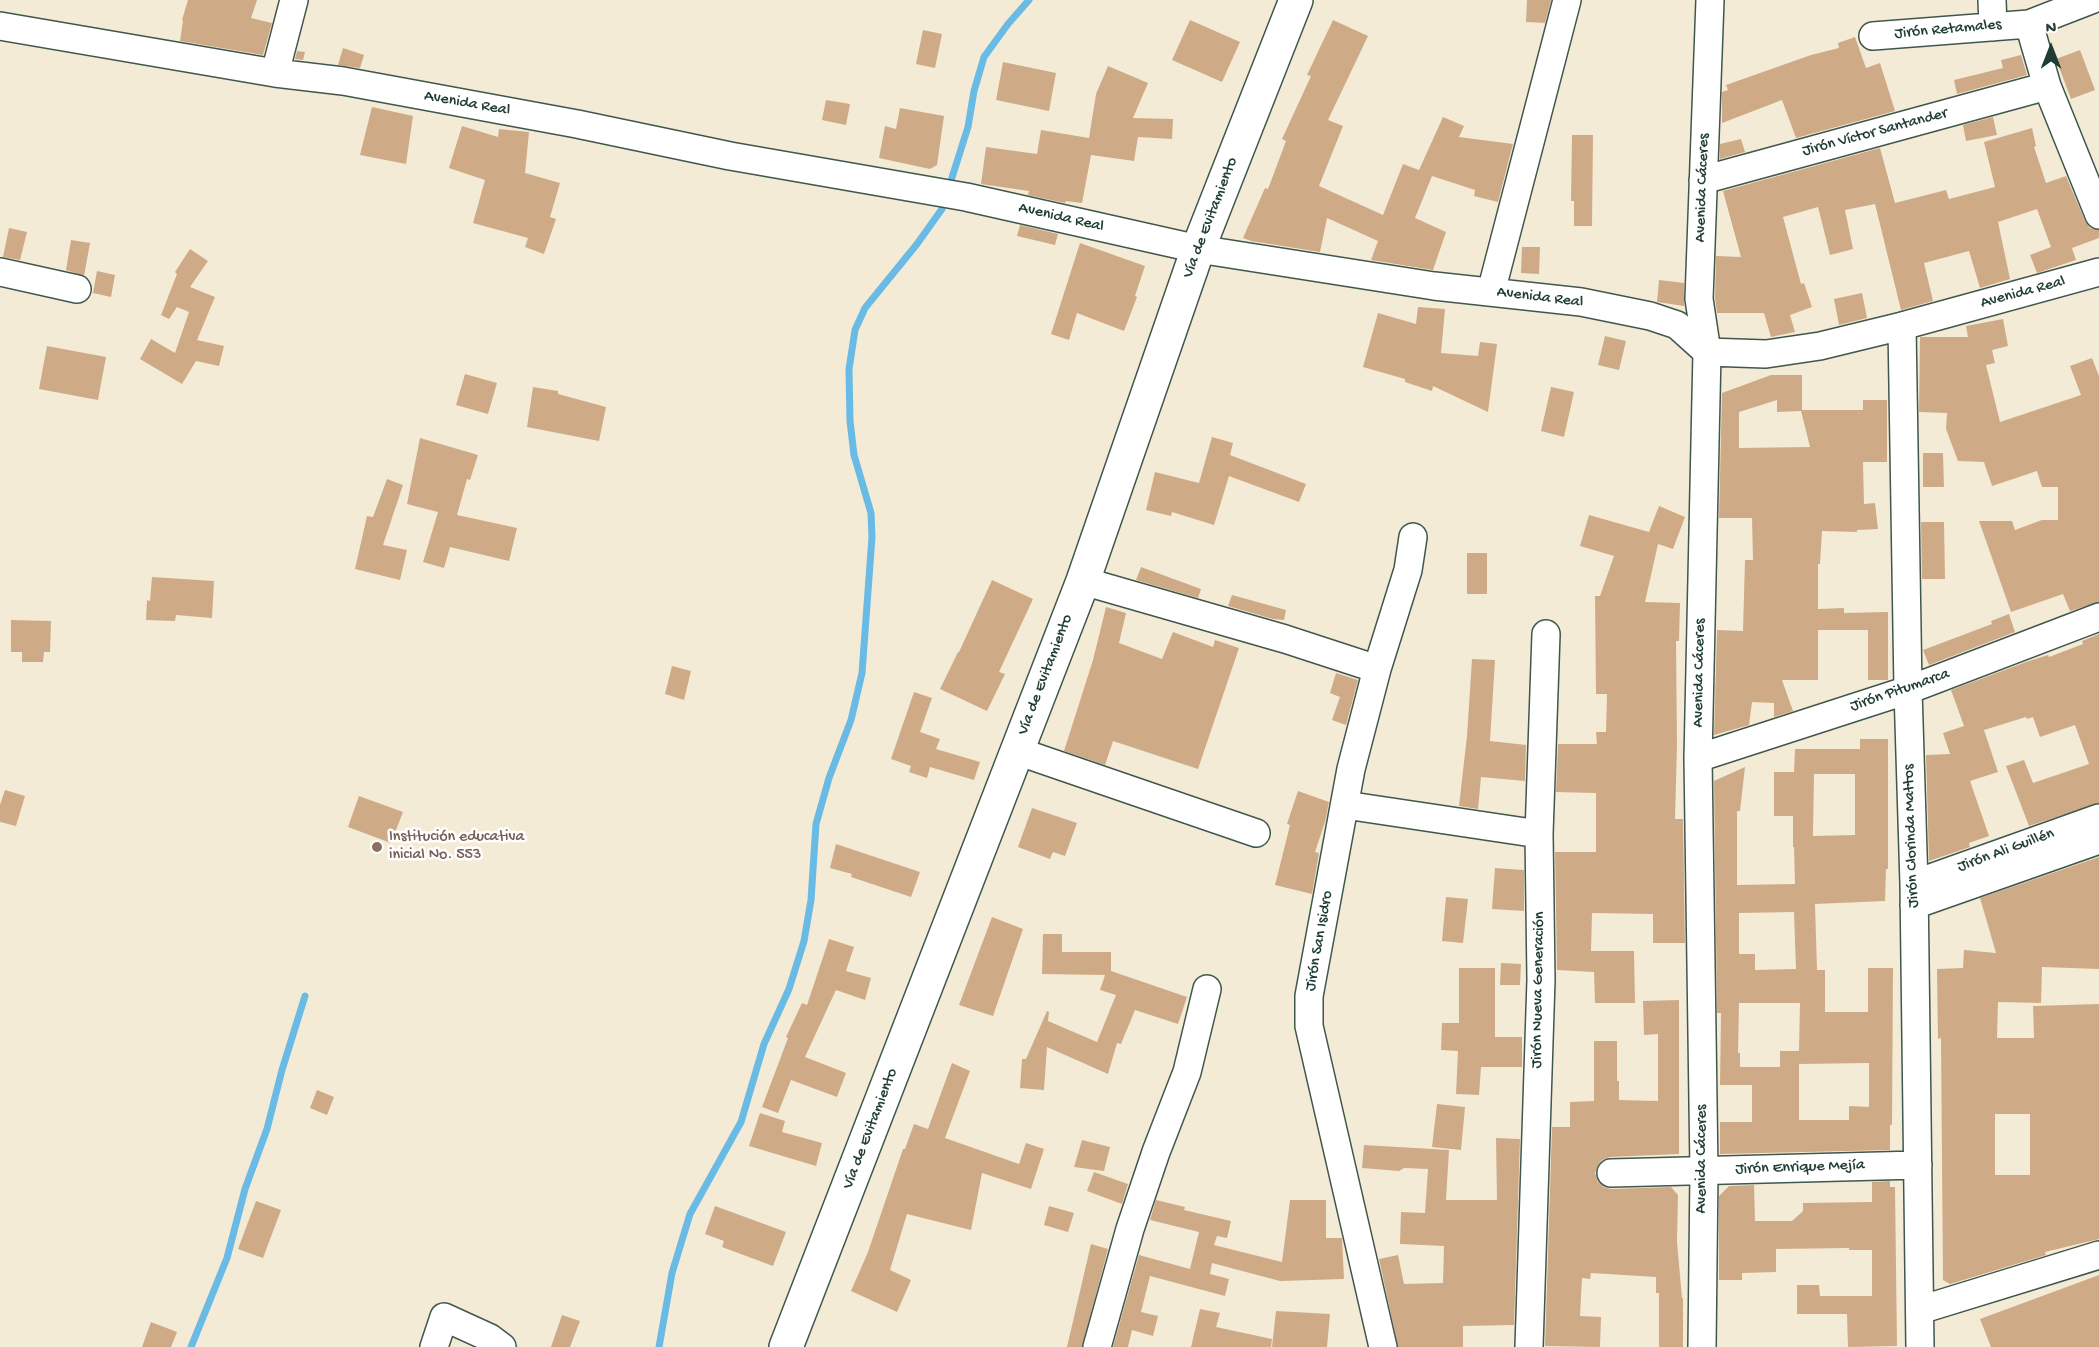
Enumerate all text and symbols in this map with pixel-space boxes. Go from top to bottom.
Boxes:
street label: Jirón Retamales [1894,16,2002,44]
north arrow [2021,18,2081,78]
text: N [2046,20,2056,39]
street label: Avenida Real [423,87,511,121]
street label: Jirón Víctor Santander [1800,104,1950,162]
street label: Avenida Cáceres [1692,133,1714,243]
street label: Vía de Evitamiento [1179,155,1243,281]
street label: Avenida Real [1016,199,1106,237]
street label: Avenida Real [1979,272,2067,314]
street label: Avenida Real [1496,283,1584,313]
street label: Vía de Evitamiento [1014,612,1078,738]
street label: Avenida Cáceres [1689,618,1711,728]
street label: Jirón Pitumarca [1848,665,1952,717]
street label: Jirón Clorinda Mattos [1900,764,1924,908]
street label: Jirón Ali Guillén [1955,825,2057,877]
place label: Institución educativa inicial No. 553 [389,828,524,866]
marker: Institución educativa inicial No. 553 [370,840,384,854]
street label: Jirón San Isidro [1302,889,1338,993]
street label: Jirón Nueva Generación [1528,911,1550,1069]
street label: Vía de Evitamiento [839,1066,903,1192]
street label: Avenida Cáceres [1693,1105,1713,1213]
street label: Jirón Enrique Mejía [1735,1156,1865,1180]

